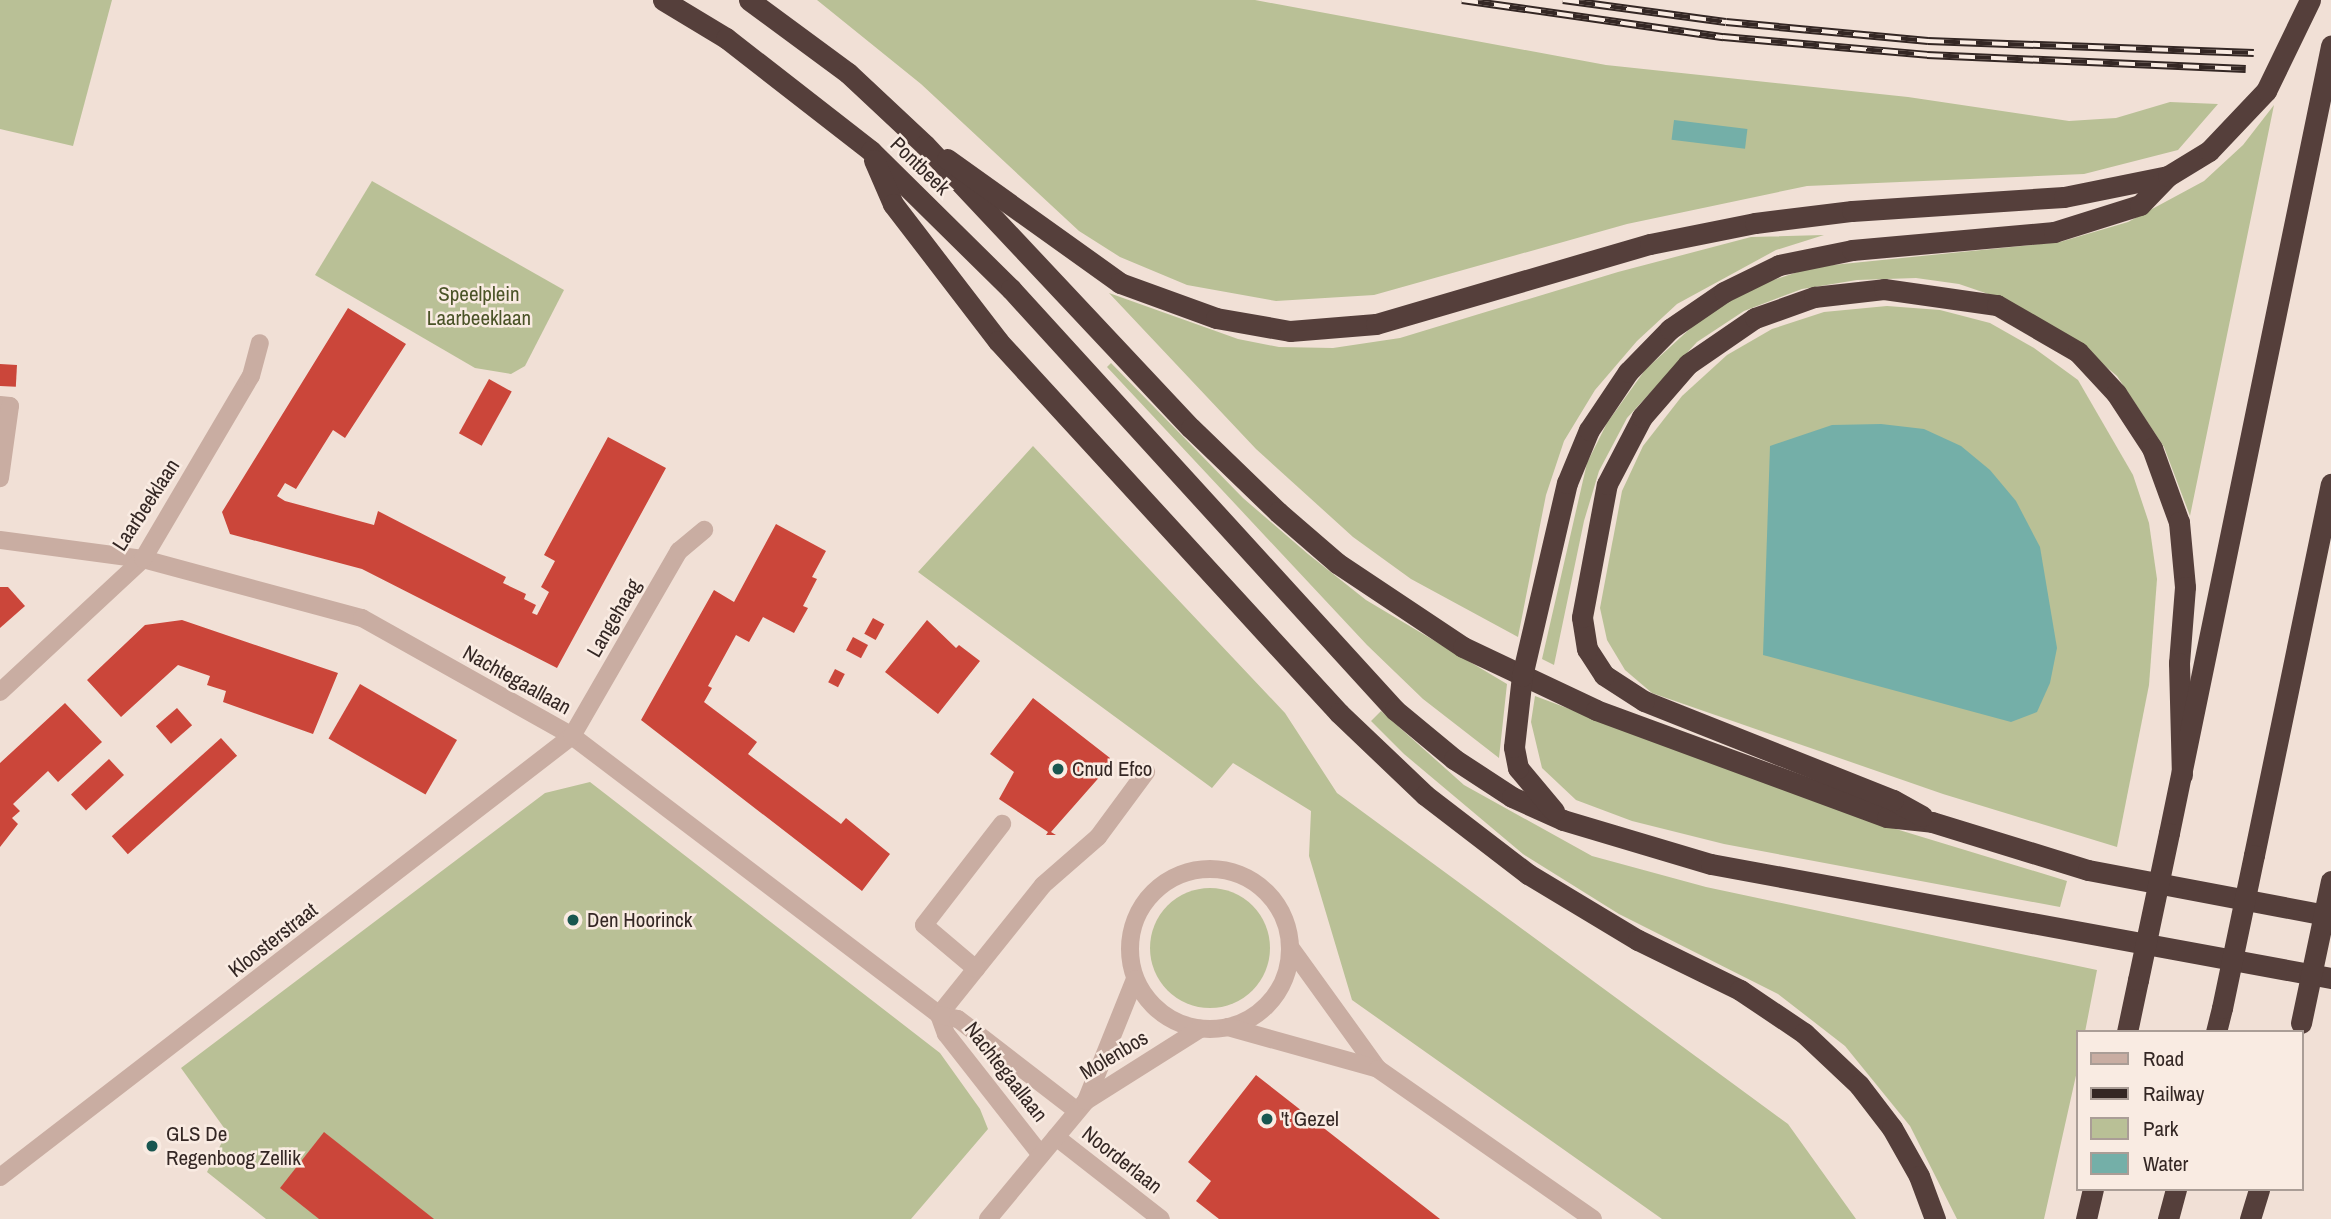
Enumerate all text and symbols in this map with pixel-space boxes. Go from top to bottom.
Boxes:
street label: Pontbeek [885,132,955,200]
park label: Speelplein Laarbeeklaan [427,281,531,331]
street label: Laarbeeklaan [107,454,185,556]
street label: Langehaag [582,574,646,662]
street label: Nachtegaallaan [459,640,575,720]
place label: Cnud Efco [1072,756,1152,782]
marker: Cnud Efco [1050,761,1066,777]
street label: Kloosterstraat [223,897,323,983]
place label: Den Hoorinck [587,907,692,933]
marker: Den Hoorinck [565,912,581,928]
street label: Nachtegaallaan [959,1017,1053,1127]
street label: Molenbos [1076,1025,1152,1085]
legend [2076,1030,2303,1191]
text: Road [2143,1044,2184,1073]
text: Railway [2143,1079,2204,1108]
place label: 't Gezel [1281,1106,1339,1132]
marker: 't Gezel [1259,1111,1275,1127]
text: Park [2143,1114,2178,1143]
place label: GLS De Regenboog Zellik [166,1121,301,1171]
street label: Noorderlaan [1077,1121,1167,1199]
marker: GLS De Regenboog Zellik [144,1138,160,1154]
text: Water [2143,1149,2188,1178]

